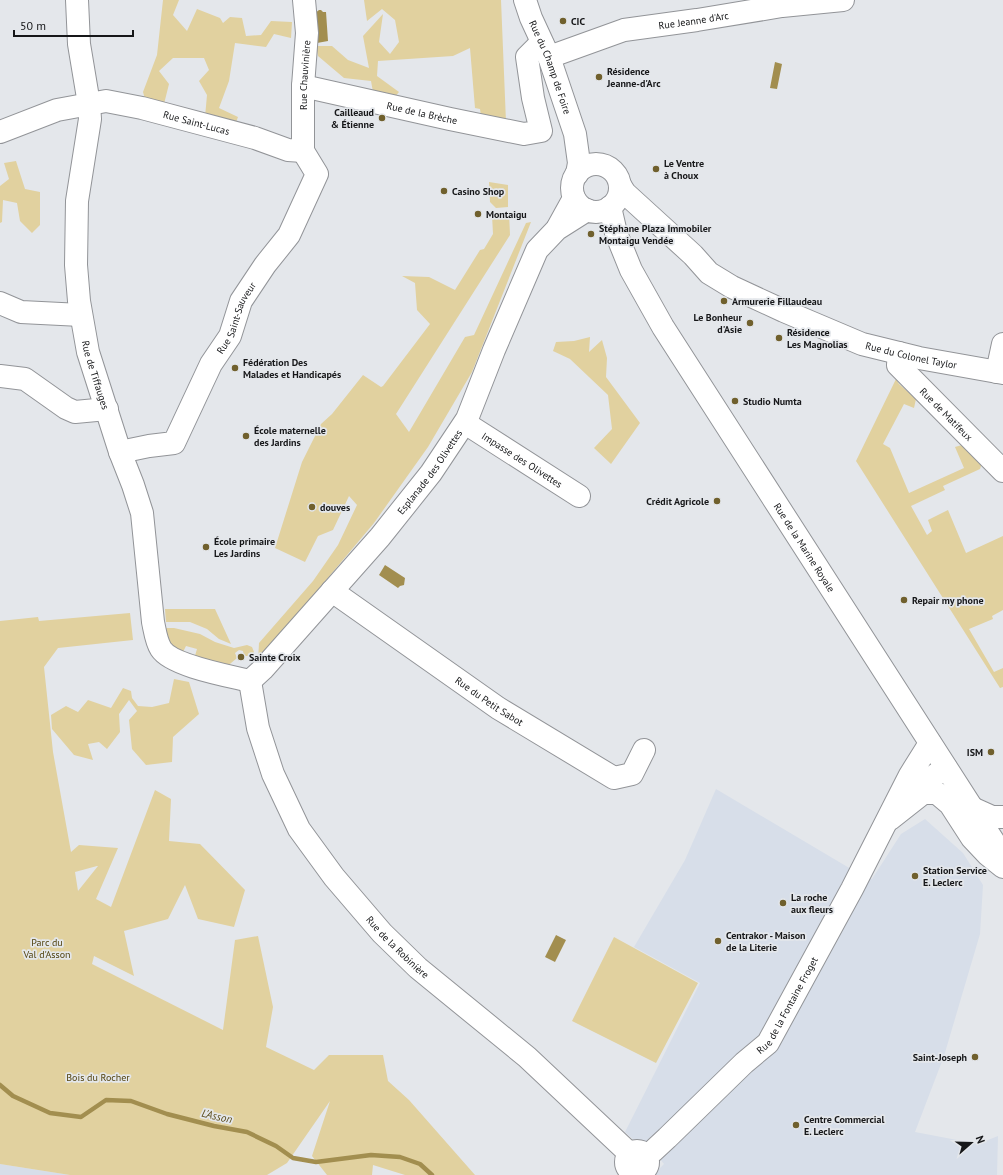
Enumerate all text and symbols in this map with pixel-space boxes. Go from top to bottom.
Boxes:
street label: Rue Jeanne d'Arc [658,9,730,32]
scale bar [14,12,133,38]
place label: CIC [571,15,585,28]
marker: CIC [558,16,568,26]
text: 50 m [20,18,46,33]
street label: Rue du Champ de Foire [526,18,574,116]
street label: Rue Chauvinière [297,40,313,110]
place label: Résidence Jeanne-d'Arc [606,65,661,90]
marker: Résidence Jeanne-d'Arc [594,72,604,82]
street label: Rue de la Brèche [385,99,458,127]
place label: Cailleaud & Étienne [331,106,374,131]
street label: Rue Saint-Lucas [162,108,231,138]
marker: Cailleaud & Étienne [377,113,387,123]
place label: Le Ventre à Choux [664,157,704,182]
marker: Le Ventre à Choux [651,164,661,174]
place label: Casino Shop [452,185,505,198]
marker: Casino Shop [439,186,449,196]
place label: Montaigu [486,208,527,221]
marker: Montaigu [473,209,483,219]
place label: Stéphane Plaza Immobiler Montaigu Vendée [599,222,712,247]
marker: Stéphane Plaza Immobiler Montaigu Vendée [586,229,596,239]
street label: Rue Saint-Sauveur [214,279,259,357]
place label: Armurerie Fillaudeau [732,295,822,308]
marker: Armurerie Fillaudeau [719,296,729,306]
place label: Le Bonheur d'Asie [693,311,742,336]
marker: Le Bonheur d'Asie [745,318,755,328]
place label: Résidence Les Magnolias [787,326,848,351]
marker: Résidence Les Magnolias [774,333,784,343]
street label: Rue de Tiffauges [79,339,112,411]
street label: Rue du Colonel Taylor [864,339,959,372]
place label: Fédération Des Malades et Handicapés [243,356,341,381]
marker: Fédération Des Malades et Handicapés [230,363,240,373]
street label: Rue de Matifeux [917,385,975,444]
place label: Studio Numta [743,395,802,408]
marker: Studio Numta [730,396,740,406]
place label: École maternelle des Jardins [254,424,326,449]
street label: Esplanade des Olivettes [395,427,465,517]
street label: Impasse des Olivettes [479,429,565,491]
marker: École maternelle des Jardins [241,431,251,441]
place label: Crédit Agricole [646,495,709,508]
marker: Crédit Agricole [712,496,722,506]
place label: douves [320,501,350,514]
street label: Rue de la Marine Royale [771,501,838,595]
marker: douves [307,502,317,512]
place label: École primaire Les Jardins [214,535,275,560]
marker: École primaire Les Jardins [201,542,211,552]
place label: Repair my phone [912,594,983,607]
marker: Repair my phone [899,595,909,605]
place label: Sainte Croix [249,651,301,664]
marker: Sainte Croix [236,652,246,662]
street label: Rue du Petit Sabot [452,674,526,729]
place label: ISM [967,746,983,759]
marker: ISM [986,747,996,757]
place label: Station Service E. Leclerc [923,864,987,889]
marker: Station Service E. Leclerc [910,871,920,881]
place label: La roche aux fleurs [791,891,833,916]
marker: La roche aux fleurs [778,898,788,908]
street label: Rue de la Robinière [363,913,431,981]
place label: Centrakor - Maison de la Literie [726,929,806,954]
park label: Parc du Val d'Asson [22,936,71,961]
marker: Centrakor - Maison de la Literie [713,936,723,946]
street label: Rue de la Fontaine Froget [754,954,821,1057]
place label: Saint-Joseph [913,1051,967,1064]
marker: Saint-Joseph [970,1052,980,1062]
park label: Bois du Rocher [66,1071,130,1084]
water label: L'Asson [200,1106,234,1126]
place label: Centre Commercial E. Leclerc [804,1113,885,1138]
marker: Centre Commercial E. Leclerc [791,1120,801,1130]
north arrow [951,1123,991,1163]
text: N [973,1134,988,1145]

